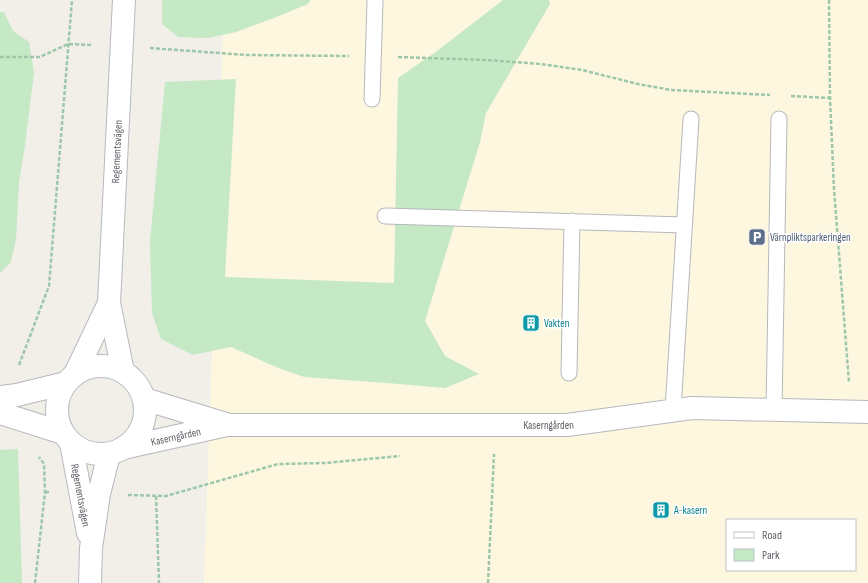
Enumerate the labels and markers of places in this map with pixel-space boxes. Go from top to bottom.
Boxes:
parking icon: Värnpliktsparkeringen [747,227,767,247]
place label: Värnpliktsparkeringen [770,231,851,244]
building icon: Vakten [521,313,541,333]
place label: Vakten [544,317,570,330]
building icon: A-kasern [651,500,671,520]
place label: A-kasern [673,504,708,517]

